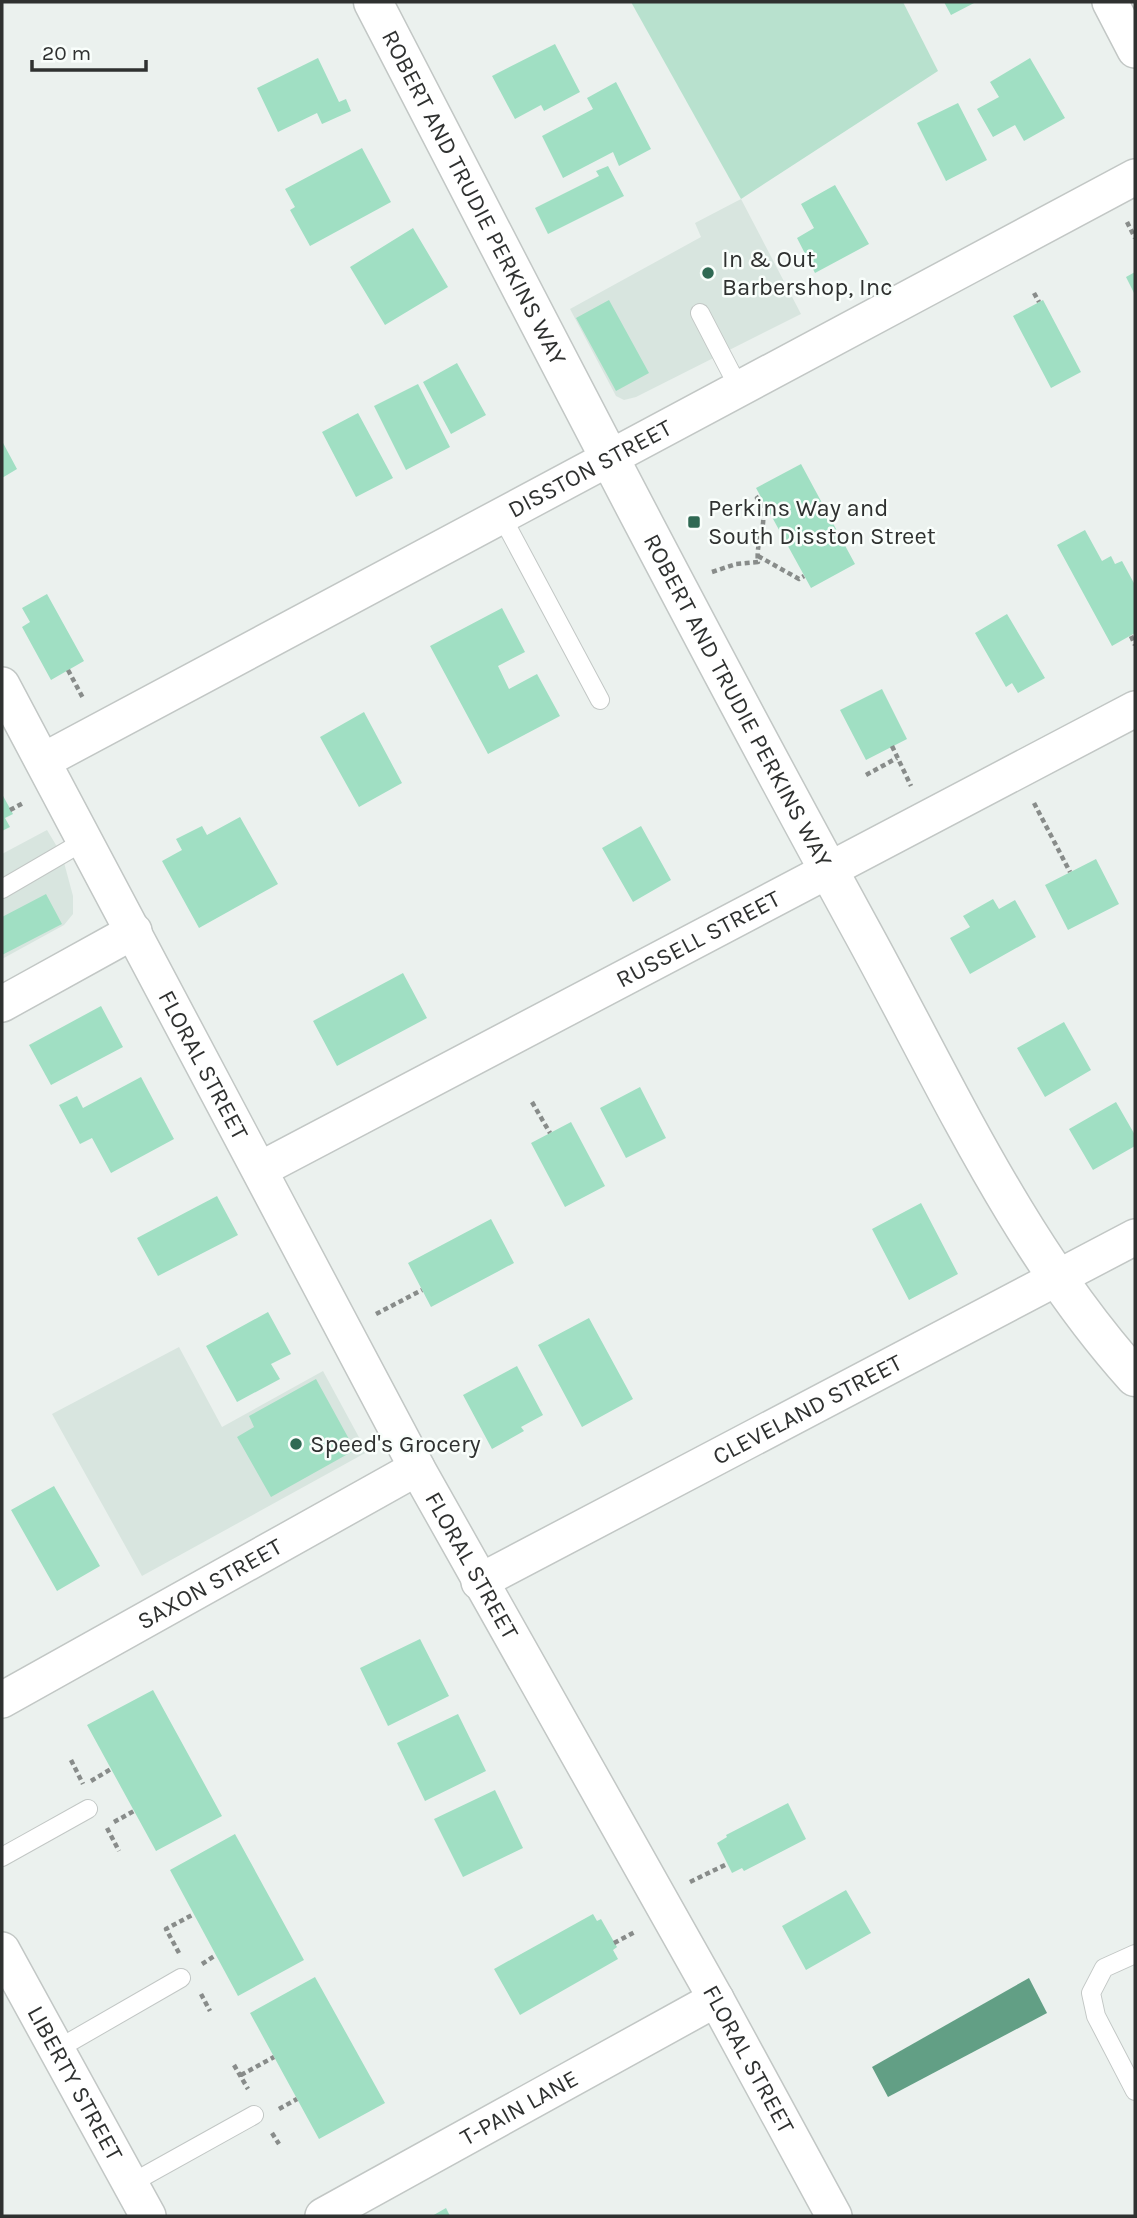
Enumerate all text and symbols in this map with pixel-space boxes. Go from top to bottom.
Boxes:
street label: ROBERT AND TRUDIE PERKINS WAY [376,25,572,370]
scale bar [32,28,145,72]
text: 20 m [42,41,91,65]
place label: In & Out Barbershop, Inc [722,245,893,301]
marker: In & Out Barbershop, Inc [700,265,716,281]
street label: DISSTON STREET [503,413,676,524]
place label: Perkins Way and South Disston Street [708,494,936,550]
marker: Perkins Way and South Disston Street [686,514,702,530]
street label: ROBERT AND TRUDIE PERKINS WAY [638,529,838,872]
street label: RUSSELL STREET [611,884,785,994]
street label: FLORAL STREET [152,985,254,1144]
street label: CLEVELAND STREET [708,1348,907,1471]
place label: Speed's Grocery [310,1430,481,1458]
marker: Speed's Grocery [288,1436,304,1452]
street label: FLORAL STREET [419,1487,525,1644]
street label: SAXON STREET [133,1532,287,1635]
street label: FLORAL STREET [697,1980,800,2138]
street label: LIBERTY STREET [21,2001,129,2165]
street label: T-PAIN LANE [455,2064,583,2151]

